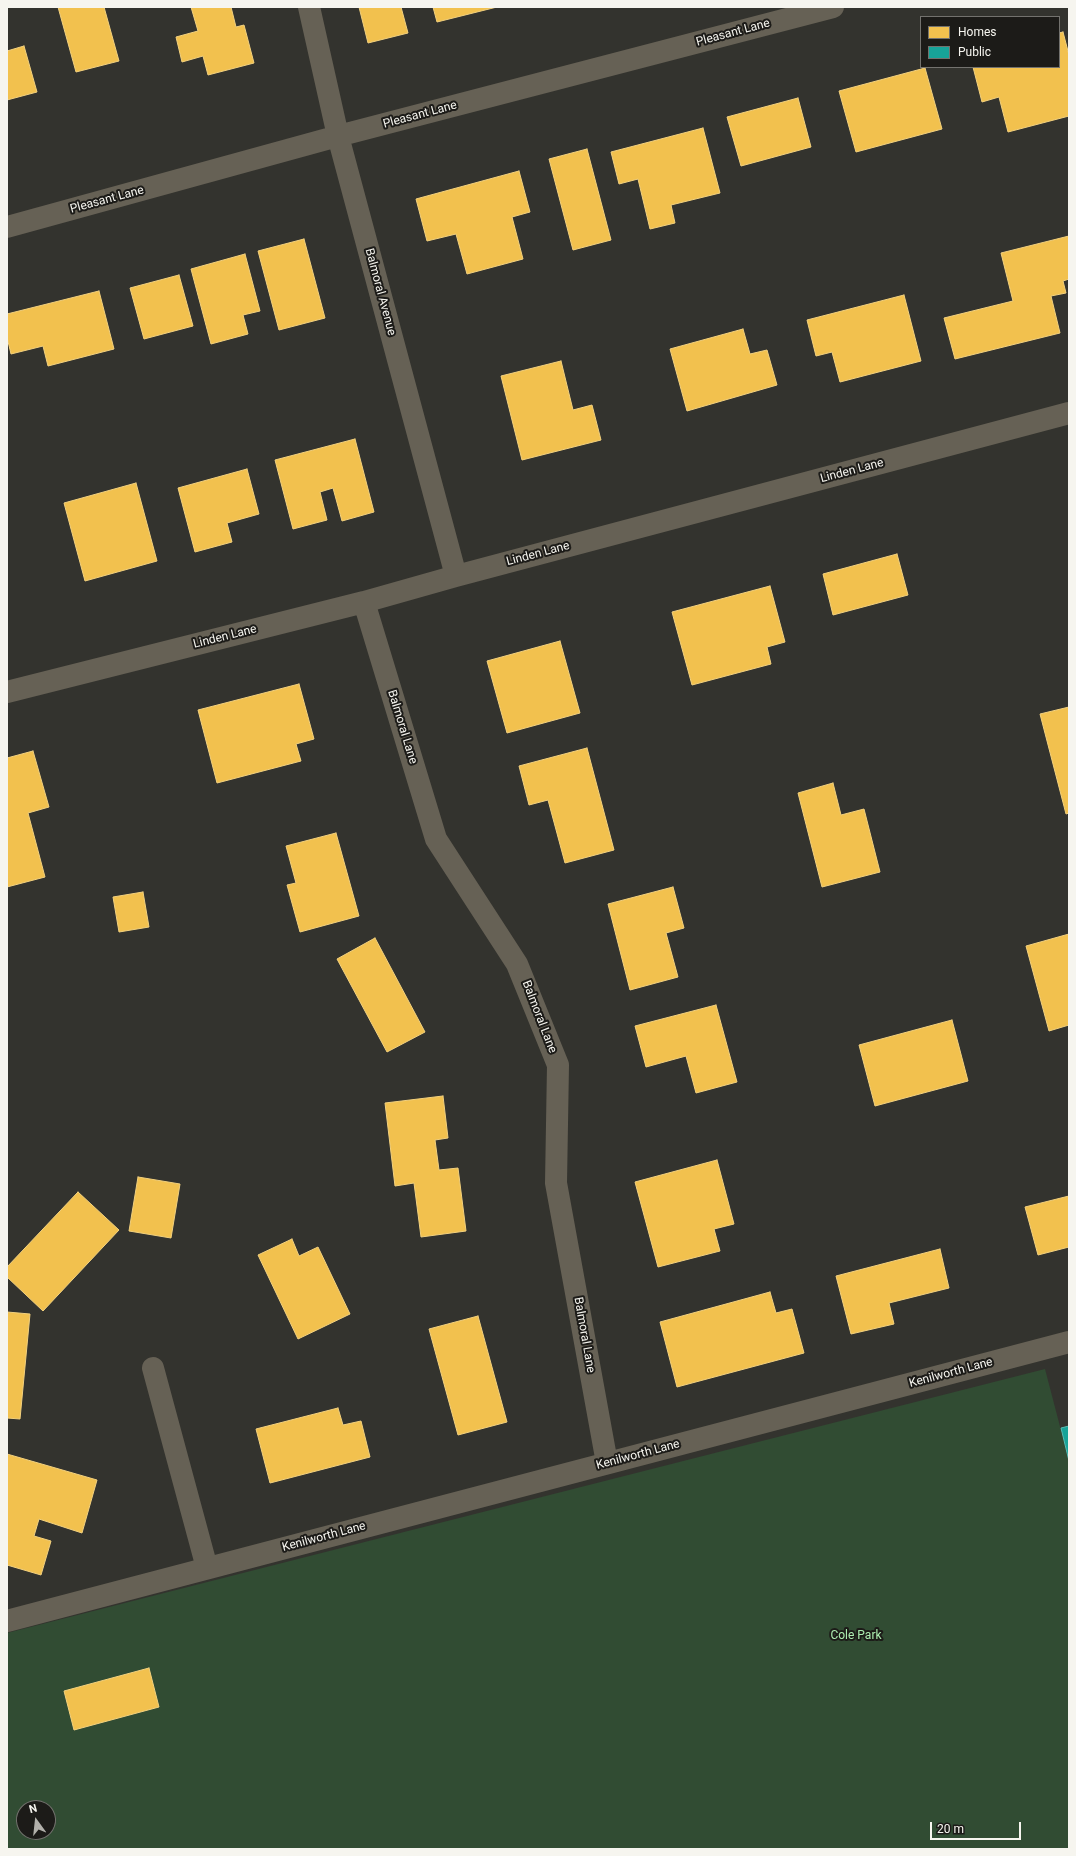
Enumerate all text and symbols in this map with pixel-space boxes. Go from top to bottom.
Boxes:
street label: Pleasant Lane [695,16,771,50]
legend [920,16,1060,68]
text: Homes [958,25,996,39]
text: Public [958,45,991,59]
street label: Pleasant Lane [382,98,458,132]
street label: Pleasant Lane [69,183,145,217]
street label: Balmoral Avenue [361,247,399,337]
street label: Linden Lane [819,456,885,486]
street label: Linden Lane [505,539,571,569]
street label: Linden Lane [192,622,258,652]
street label: Balmoral Lane [384,688,420,766]
street label: Balmoral Lane [519,979,559,1055]
street label: Balmoral Lane [570,1296,598,1374]
street label: Kenilworth Lane [908,1355,994,1391]
street label: Kenilworth Lane [595,1437,681,1473]
street label: Kenilworth Lane [281,1519,367,1555]
park label: Cole Park [830,1629,882,1643]
north arrow [16,1800,56,1840]
text: N [28,1802,38,1816]
scale bar [932,1814,1023,1840]
text: 20 m [937,1822,964,1836]

